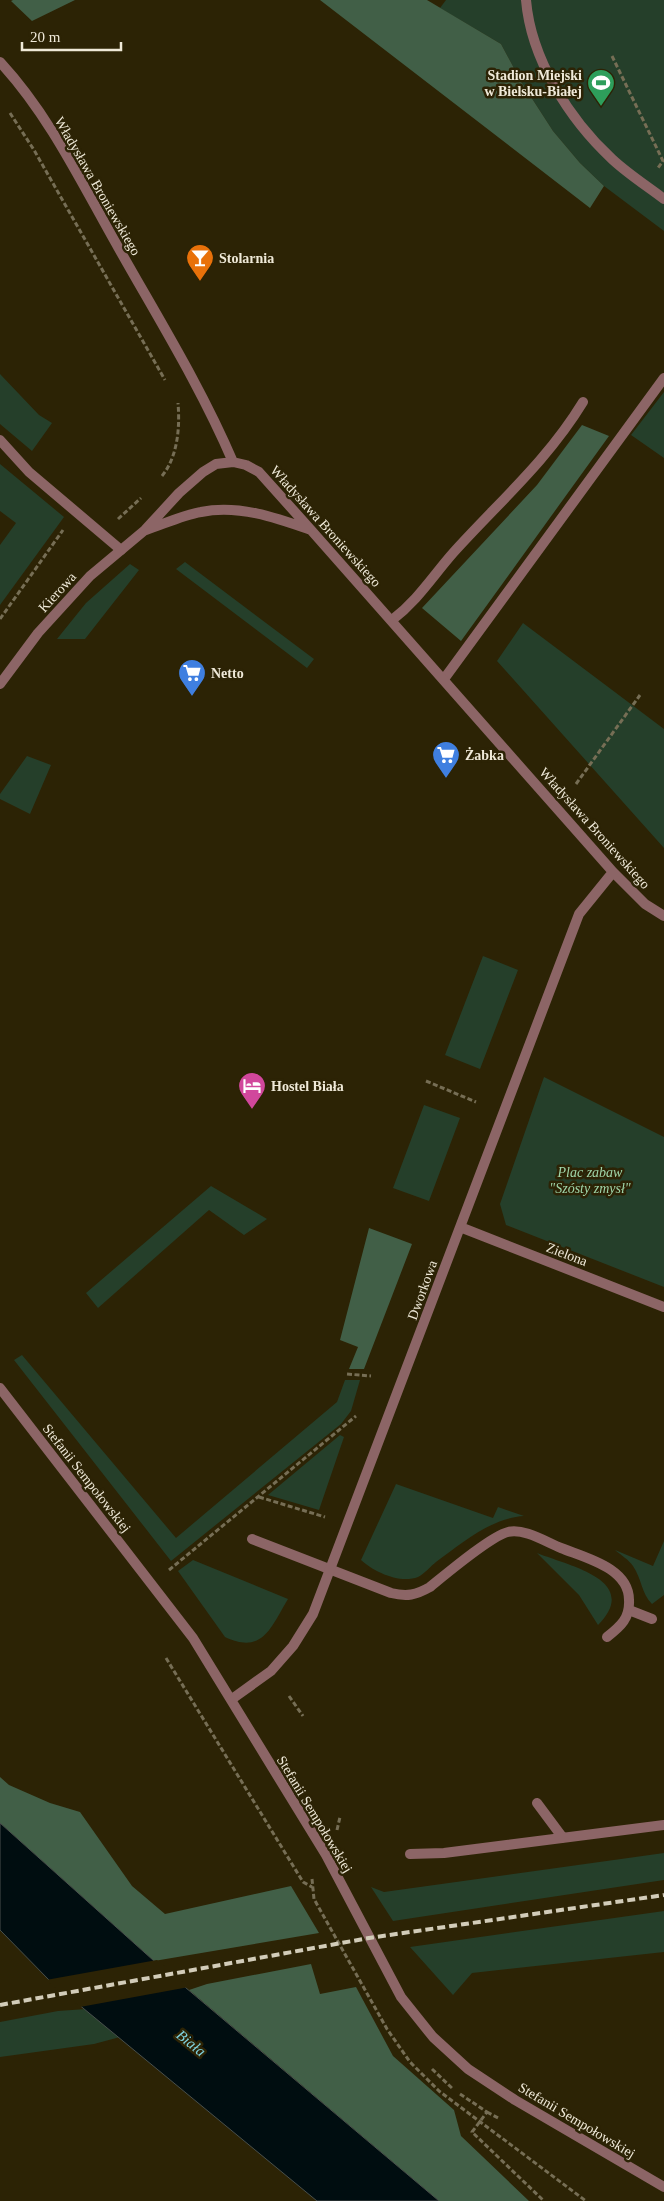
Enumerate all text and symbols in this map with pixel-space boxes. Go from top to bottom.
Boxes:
scale bar [22,20,121,52]
text: 20 m [30,29,61,45]
place label: Stadion Miejski w Bielsku-Białej [484,68,582,99]
sports icon: Stadion Miejski w Bielsku-Białej [586,68,616,107]
street label: Władysława Broniewskiego [52,114,143,258]
bar icon: Stolarnia [185,243,215,282]
place label: Stolarnia [219,251,274,266]
street label: Władysława Broniewskiego [267,463,384,590]
street label: Kierowa [36,569,80,615]
supermarket icon: Netto [177,658,207,697]
place label: Netto [211,666,244,681]
supermarket icon: Żabka [431,740,461,779]
place label: Żabka [465,747,504,763]
street label: Władysława Broniewskiego [536,765,653,892]
hotel icon: Hostel Biała [237,1071,267,1110]
place label: Hostel Biała [271,1079,344,1094]
park label: Plac zabaw "Szósty zmysł" [549,1165,631,1196]
street label: Zielona [544,1240,590,1269]
street label: Dworkowa [405,1258,440,1322]
street label: Stefanii Sempołowskiej [40,1421,134,1535]
street label: Stefanii Sempołowskiej [274,1753,355,1875]
water label: Biała [173,2027,209,2059]
street label: Stefanii Sempołowskiej [516,2080,638,2161]

